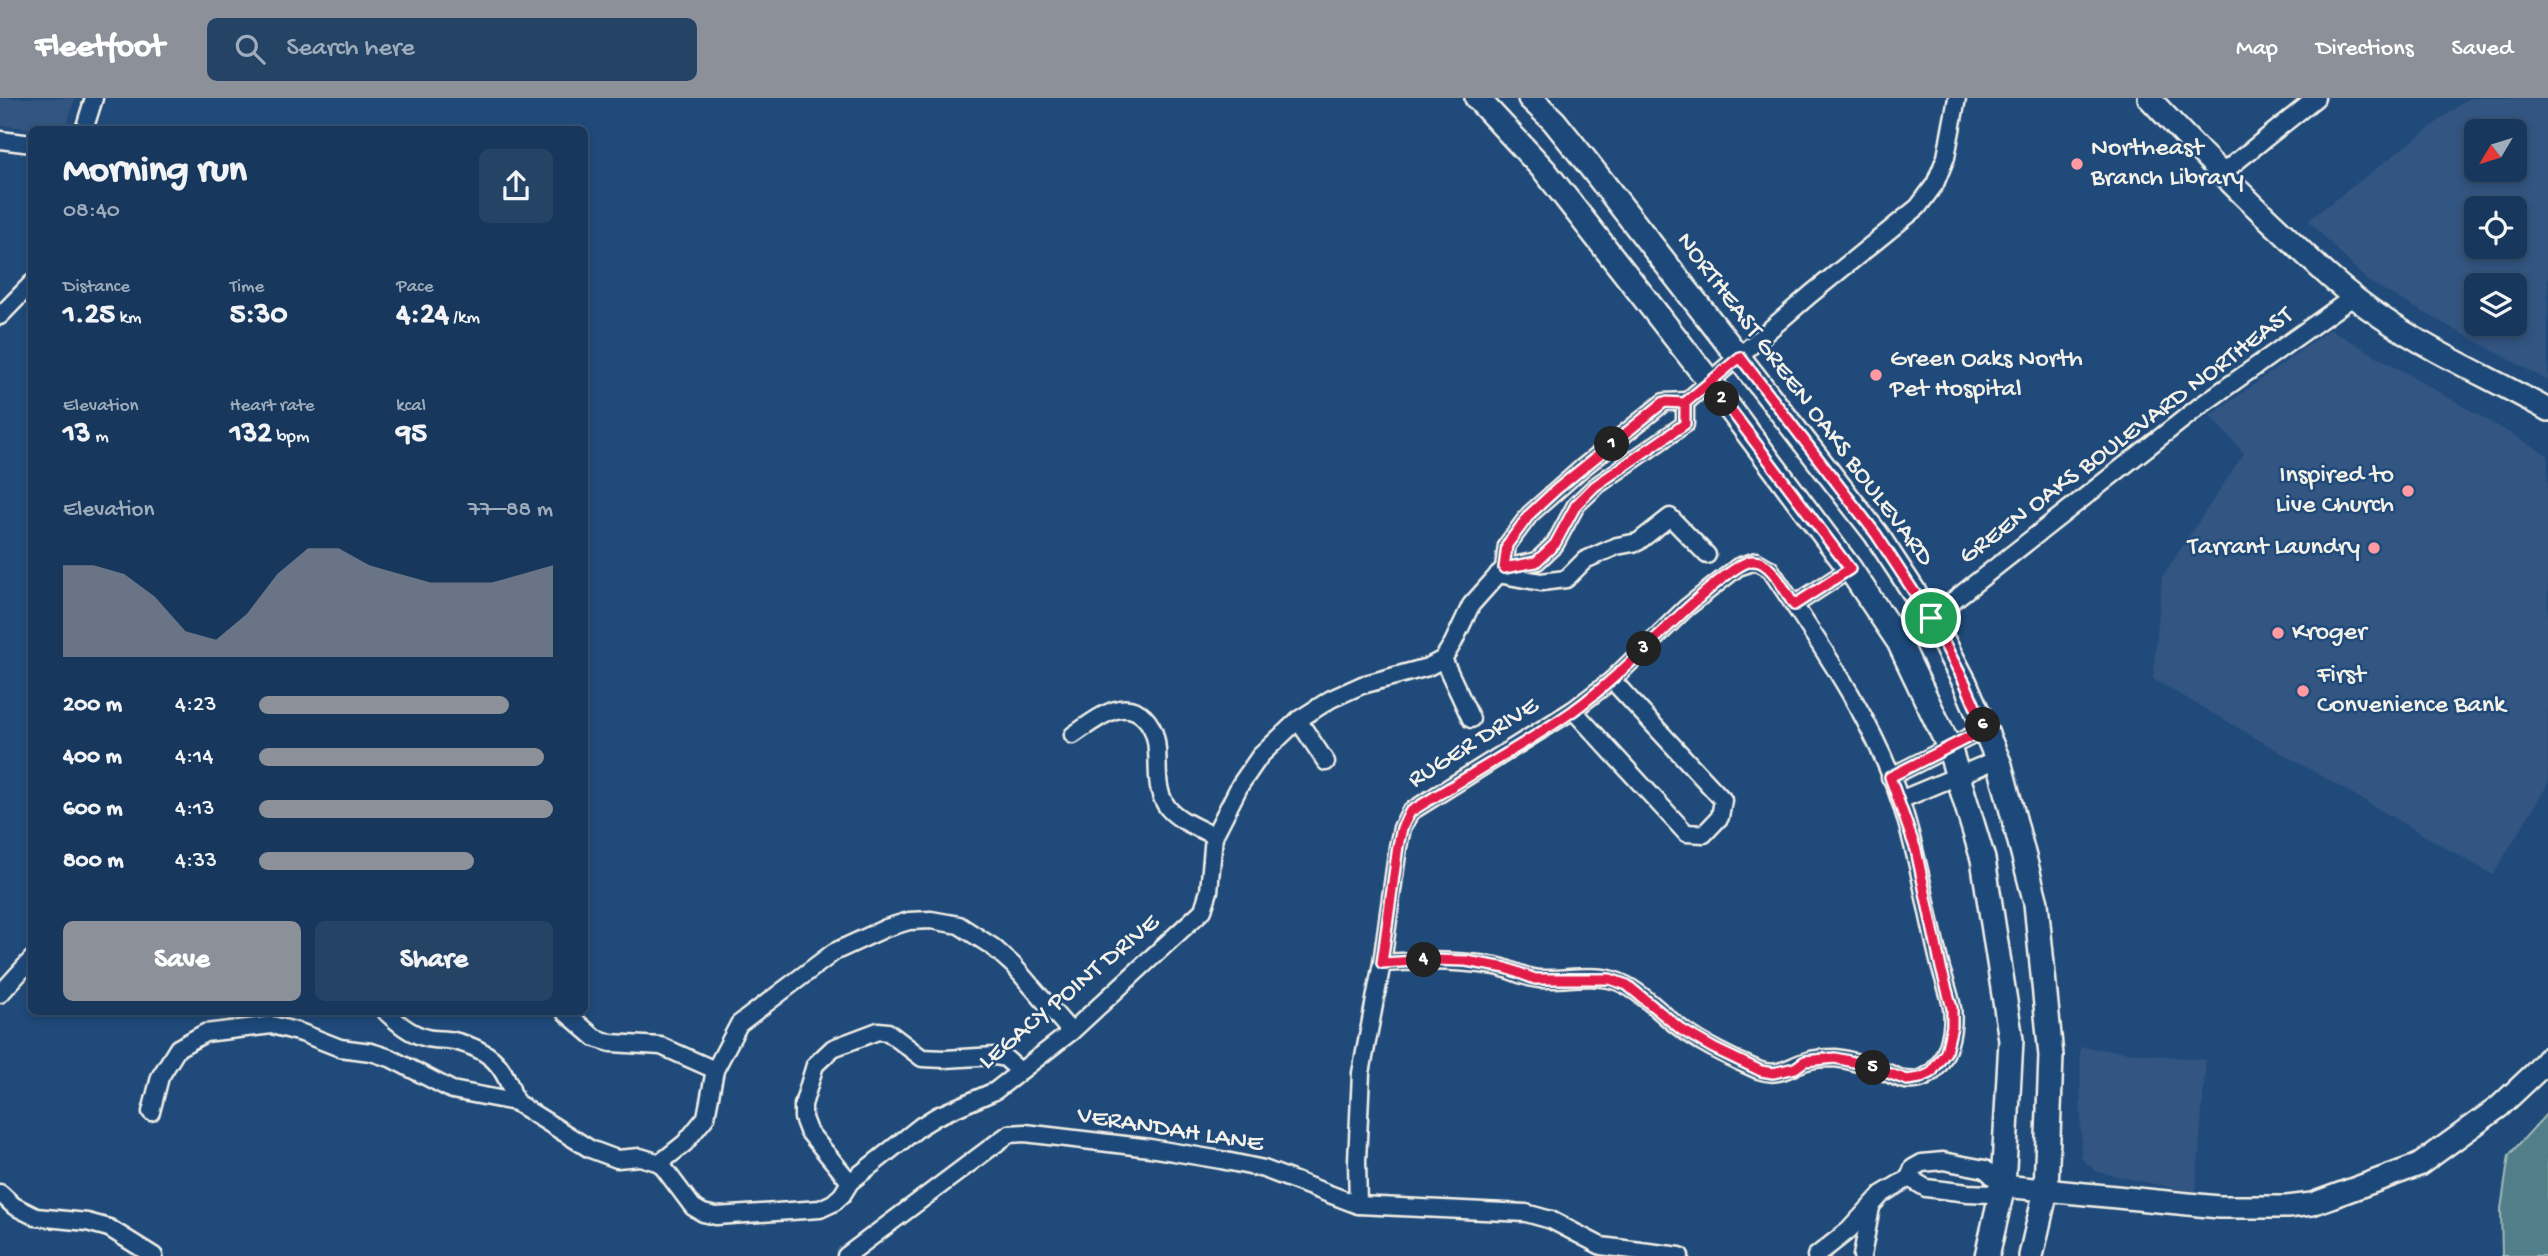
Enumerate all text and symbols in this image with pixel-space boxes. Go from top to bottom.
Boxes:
search box [207,18,697,81]
text: Fleetfoot [35,30,165,68]
icon: search [231,30,269,68]
text: Search here [287,34,415,65]
text: Map [2236,35,2278,64]
text: Directions [2316,35,2414,64]
text: Saved [2452,35,2513,64]
north arrow [2464,119,2527,182]
map controls [2464,119,2527,336]
place label: Northeast Branch Library [2090,134,2244,195]
button: share [479,149,553,223]
text: Morning run [63,150,247,194]
marker: Northeast Branch Library [2069,156,2085,172]
button: locate [2464,196,2527,259]
text: 08:40 [63,198,120,225]
street label: NORTHEAST GREEN OAKS BOULEVARD [1668,227,1940,573]
button: layers [2464,273,2527,336]
text: Distance [63,276,130,299]
text: Time [230,276,264,299]
text: Pace [396,276,434,299]
text: 1.25 [63,299,115,334]
text: 5:30 [230,299,287,334]
text: 4:24 [396,299,449,334]
street label: GREEN OAKS BOULEVARD NORTHEAST [1954,301,2301,573]
text: km [115,307,142,330]
text: /km [449,307,480,330]
place label: Green Oaks North Pet Hospital [1889,345,2083,406]
marker: Green Oaks North Pet Hospital [1868,367,1884,383]
pin: 2 [1704,382,1740,416]
text: 2 [1717,387,1726,410]
text: Elevation [63,395,139,418]
text: Heart rate [230,395,315,418]
text: kcal [396,395,426,418]
text: 13 [63,418,91,453]
text: 132 [230,418,272,453]
text: 95 [396,418,427,453]
text: m [91,426,109,449]
text: bpm [272,426,309,449]
pin: 1 [1594,426,1630,462]
text: 1 [1608,432,1615,455]
place label: Inspired to Live Church [2276,461,2394,522]
marker: Inspired to Live Church [2400,483,2416,499]
text: Elevation [63,497,154,524]
text: 77–88 m [468,497,553,524]
place label: Tarrant Laundry [2186,533,2360,564]
marker: Tarrant Laundry [2366,540,2382,556]
pin [1901,588,1961,648]
icon: arrive [1912,599,1950,637]
place label: Kroger [2292,618,2369,649]
marker: Kroger [2270,625,2286,641]
pin: 3 [1626,632,1662,666]
text: 3 [1639,637,1648,660]
place label: First Convenience Bank [2316,661,2508,722]
marker: First Convenience Bank [2295,683,2311,699]
street label: RUGER DRIVE [1403,691,1546,796]
text: 200 m [63,692,122,719]
text: 4:23 [175,692,216,719]
pin: 6 [1966,708,2000,742]
text: 6 [1978,713,1987,736]
text: 400 m [63,744,122,771]
text: 4:14 [175,744,213,771]
text: 600 m [63,796,123,823]
text: 4:13 [175,796,214,823]
text: 800 m [63,848,124,875]
text: 4:33 [175,848,217,875]
street label: LEGACY POINT DRIVE [973,908,1167,1078]
button: Save [63,921,301,1001]
button: Share [315,921,553,1001]
pin: 4 [1406,942,1442,978]
text: 4 [1419,948,1428,971]
pin: 5 [1856,1051,1890,1086]
text: 5 [1868,1056,1878,1079]
street label: VERANDAH LANE [1074,1101,1266,1161]

